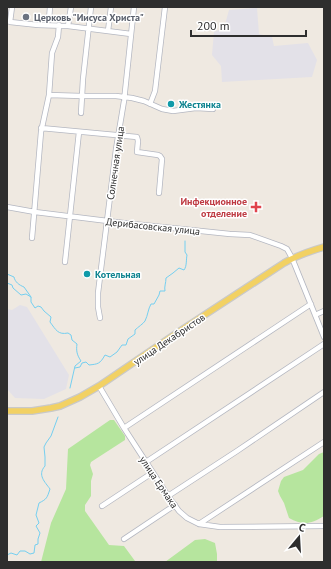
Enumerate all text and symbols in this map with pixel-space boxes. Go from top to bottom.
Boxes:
place label: Церковь "Иисуса Христа" [34,11,144,24]
marker: Церковь "Иисуса Христа" [21,12,31,22]
scale bar [191,12,306,38]
text: 200 m [197,18,230,33]
place label: Жестянка [178,98,221,111]
marker: Жестянка [166,99,176,109]
street label: Солнечная улица [104,125,127,201]
place label: Инфекционное отделение [180,195,247,220]
marker: Инфекционное отделение [250,201,262,213]
street label: Дерибасовская улица [105,215,201,238]
place label: Котельная [95,268,141,281]
marker: Котельная [82,269,92,279]
street label: улица Декабристов [131,311,208,368]
street label: улица Ермака [136,454,181,511]
north arrow [279,517,319,557]
text: С [297,520,307,535]

